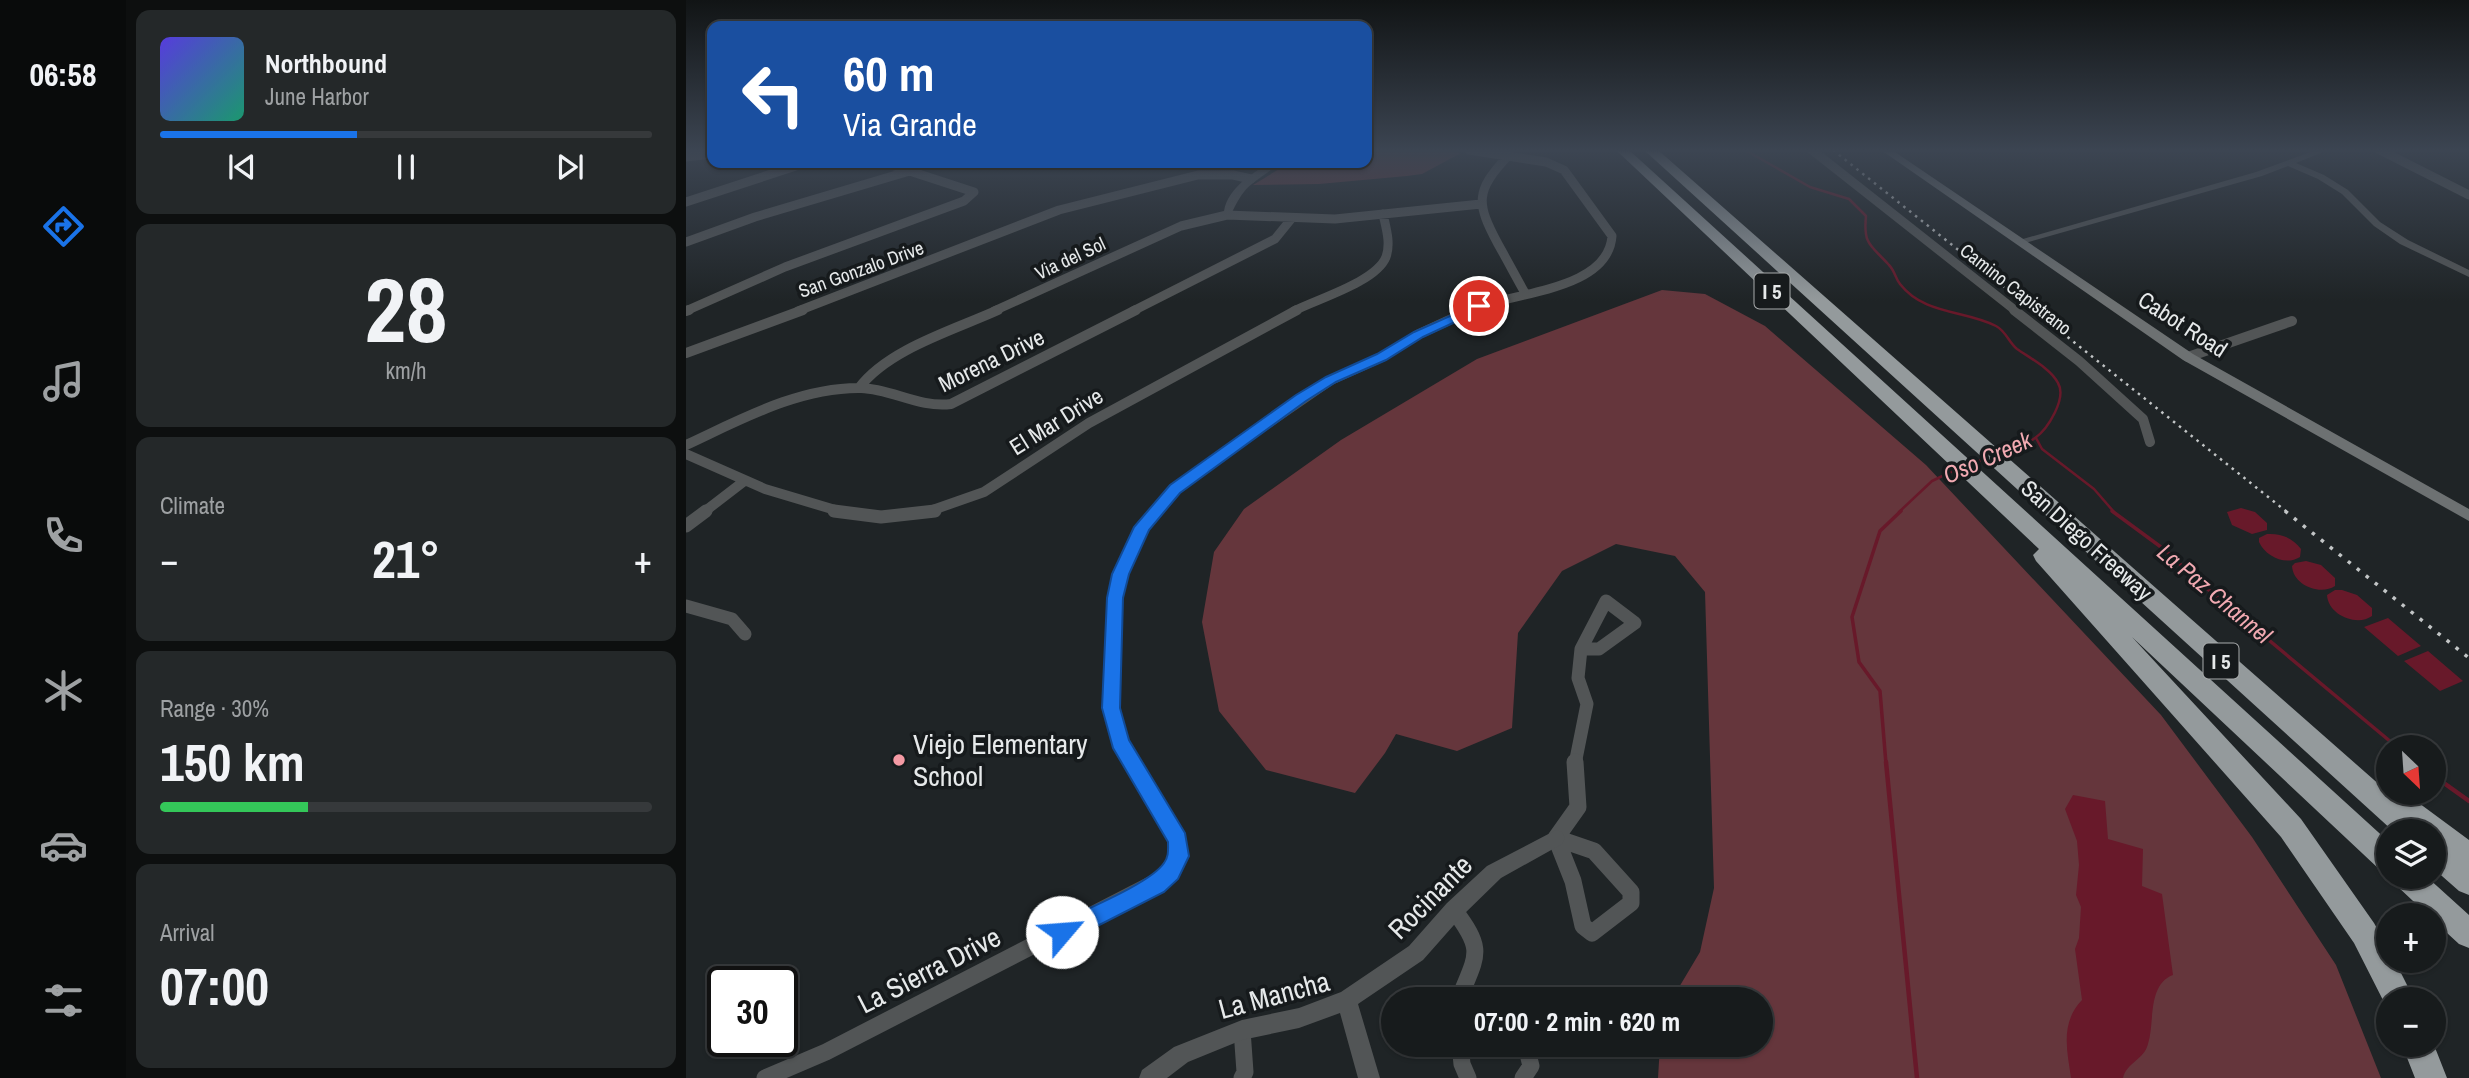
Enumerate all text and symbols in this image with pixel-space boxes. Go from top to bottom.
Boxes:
text: 60 m [843,40,935,106]
text: Northbound [265,46,387,81]
icon: left [728,49,819,140]
text: 06:58 [29,53,97,96]
text: June Harbor [265,81,369,112]
text: Via Grande [843,103,977,146]
icon: previous [223,148,261,186]
icon: pause [387,148,425,186]
icon: next [551,148,589,186]
icon: directions [39,202,88,251]
street label: Via del Sol [1030,230,1110,286]
street label: San Gonzalo Drive [795,234,927,304]
street label: Camino Capistrano [1955,237,2077,341]
text: 28 [365,248,448,370]
road number: I 5 [1754,274,1790,308]
pin [1449,276,1509,336]
street label: Cabot Road [2132,284,2234,364]
icon: arrive [1460,287,1498,325]
street label: Morena Drive [933,321,1049,399]
text: km/h [386,355,426,386]
icon: music [39,357,88,406]
street label: El Mar Drive [1003,380,1109,462]
water label: Oso Creek [1938,423,2038,491]
street label: San Diego Freeway [2015,473,2160,608]
text: Climate [160,490,225,521]
icon: phone [39,511,88,560]
text: 21° [372,524,440,594]
text: − [160,534,178,585]
text: + [634,534,652,585]
water label: La Paz Channel [2151,536,2279,651]
road number: I 5 [2204,644,2238,678]
icon: climate [39,666,88,715]
text: Range · 30% [160,693,269,724]
place label: Viejo Elementary School [913,725,1088,795]
text: 150 km [160,727,305,797]
north arrow [2376,735,2446,805]
map controls [2376,735,2446,1057]
marker: Viejo Elementary School [891,752,907,768]
button: layers [2376,819,2446,889]
icon: car [39,821,88,870]
street label: Rocinante [1380,847,1480,947]
position arrow [1025,895,1099,969]
button: + [2376,903,2446,973]
text: Arrival [160,917,215,948]
street label: La Sierra Drive [851,918,1007,1022]
text: 07:00 [160,951,269,1021]
street label: La Mancha [1214,962,1334,1028]
speed limit sign: 30 [707,966,798,1057]
icon: filters [39,976,88,1025]
button: − [2376,987,2446,1057]
text: 07:00 · 2 min · 620 m [1474,1004,1680,1039]

